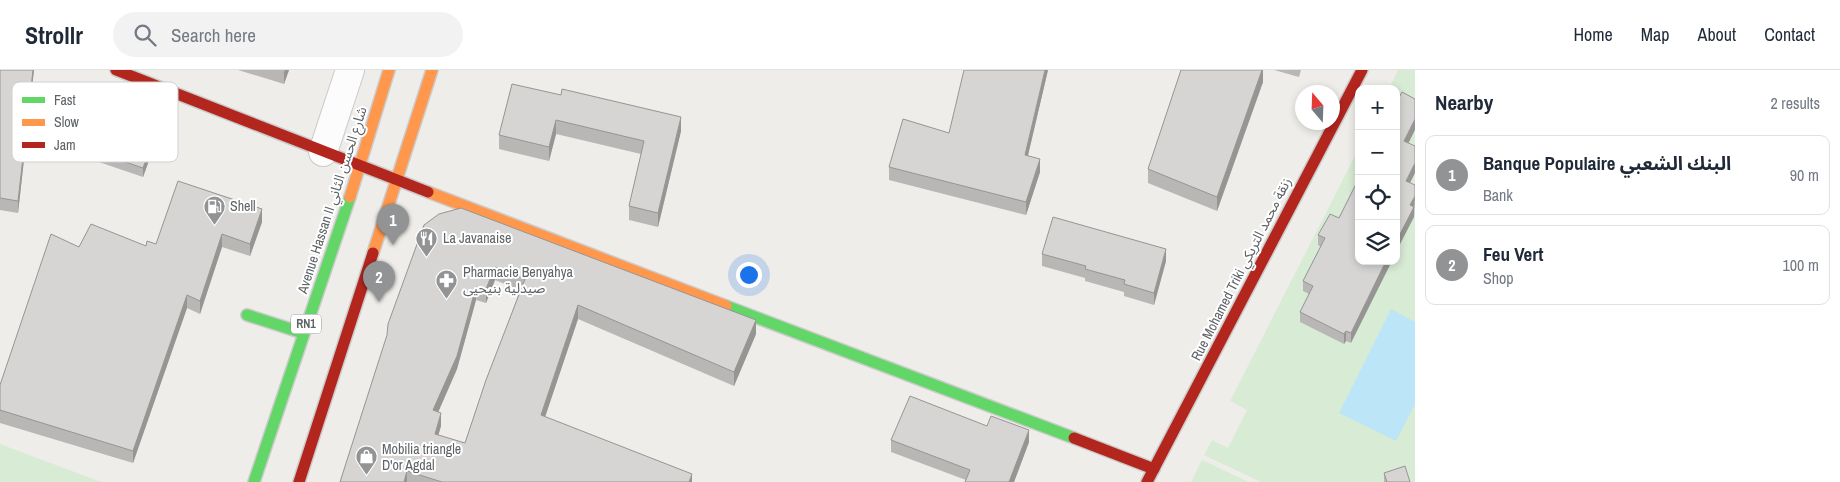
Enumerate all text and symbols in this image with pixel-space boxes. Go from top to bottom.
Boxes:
search box [113,12,463,57]
text: Strollr [25,19,83,51]
icon: search [131,21,159,49]
text: Search here [171,22,256,48]
text: Home [1573,22,1613,47]
text: Map [1641,22,1670,47]
text: About [1698,22,1736,47]
text: Contact [1764,22,1815,47]
legend [12,82,178,162]
north arrow [1295,85,1340,130]
map controls [1355,85,1400,265]
button: + [1355,85,1400,130]
text: Nearby [1435,88,1493,117]
text: Fast [54,91,76,109]
text: 2 results [1770,92,1820,114]
street label: Avenue Hassan II شارع الحسن الثاني [293,104,373,297]
text: Slow [54,113,80,131]
button: − [1355,130,1400,175]
text: Jam [54,136,76,154]
text: Banque Populaire البنك الشعبي [1483,150,1731,176]
text: 1 [1448,164,1456,186]
text: 90 m [1790,164,1819,186]
street label: Rue Mohamed Triki زنقة محمد التريكي [1187,174,1297,365]
button: locate [1355,175,1400,220]
text: Bank [1483,184,1513,206]
fuel station icon: Shell [202,194,226,225]
place label: Shell [230,197,256,215]
pin: 1 [377,204,409,245]
button: layers [1355,220,1400,265]
restaurant icon: La Javanaise [415,226,439,257]
place label: La Javanaise [443,229,511,247]
text: Feu Vert [1483,241,1543,267]
text: 2 [1448,254,1456,276]
text: 100 m [1783,254,1819,276]
pin: 2 [363,261,395,302]
your location [736,262,762,288]
place label: Pharmacie Benyahya صيدلية بنيحيى [463,263,573,297]
text: Shop [1483,267,1514,289]
pharmacy icon: Pharmacie Benyahya صيدلية بنيحيى [435,268,459,299]
road number: RN1 [291,314,321,334]
place label: Mobilia triangle D'or Agdal [382,440,461,474]
shop icon: Mobilia triangle D'or Agdal [354,445,378,476]

